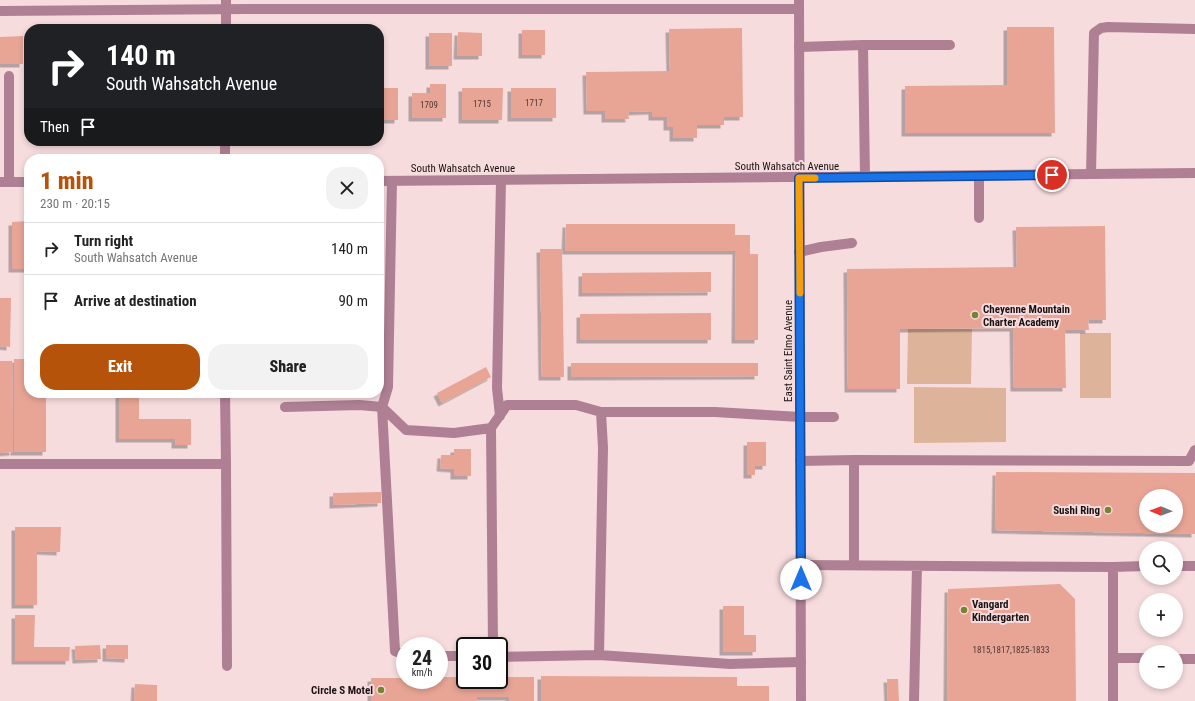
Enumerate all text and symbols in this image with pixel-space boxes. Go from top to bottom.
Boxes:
text: 140 m [106,39,176,72]
icon: right [40,40,92,92]
text: South Wahsatch Avenue [106,73,277,94]
house number: 1717 [525,98,543,108]
house number: 1715 [473,99,491,109]
house number: 1709 [420,100,438,110]
icon: arrive [77,116,99,138]
text: Then [40,118,69,136]
pin [1035,158,1069,192]
street label: South Wahsatch Avenue [735,160,839,173]
street label: South Wahsatch Avenue [411,162,515,175]
icon: arrive [1041,164,1063,186]
text: 1 min [40,167,94,195]
button: close [326,167,368,209]
text: 230 m · 20:15 [40,196,110,211]
text: Turn right [74,232,133,250]
icon: right [40,238,62,260]
text: 140 m [331,240,368,258]
text: South Wahsatch Avenue [74,250,198,265]
icon: arrive [40,290,62,312]
text: Arrive at destination [74,292,197,310]
text: 90 m [338,292,368,310]
street label: East Saint Elmo Avenue [782,300,795,402]
place label: Cheyenne Mountain Charter Academy [983,303,1070,329]
marker: Cheyenne Mountain Charter Academy [970,310,980,320]
button: Exit [40,344,200,390]
button: Share [208,344,368,390]
north arrow [1139,489,1183,533]
map controls [1139,489,1183,689]
place label: Sushi Ring [1053,504,1100,517]
marker: Sushi Ring [1103,505,1113,515]
button: search [1139,541,1183,585]
position arrow [780,558,822,600]
button: + [1139,593,1183,637]
place label: Vangard Kindergarten [972,598,1029,624]
marker: Vangard Kindergarten [959,605,969,615]
speed limit sign: 30 [456,637,508,689]
house number: 1815,1817,1825-1833 [973,645,1049,655]
button: − [1139,645,1183,689]
text: 24 [412,646,432,670]
text: km/h [412,667,432,678]
place label: Circle S Motel [311,684,373,697]
marker: Circle S Motel [376,685,386,695]

